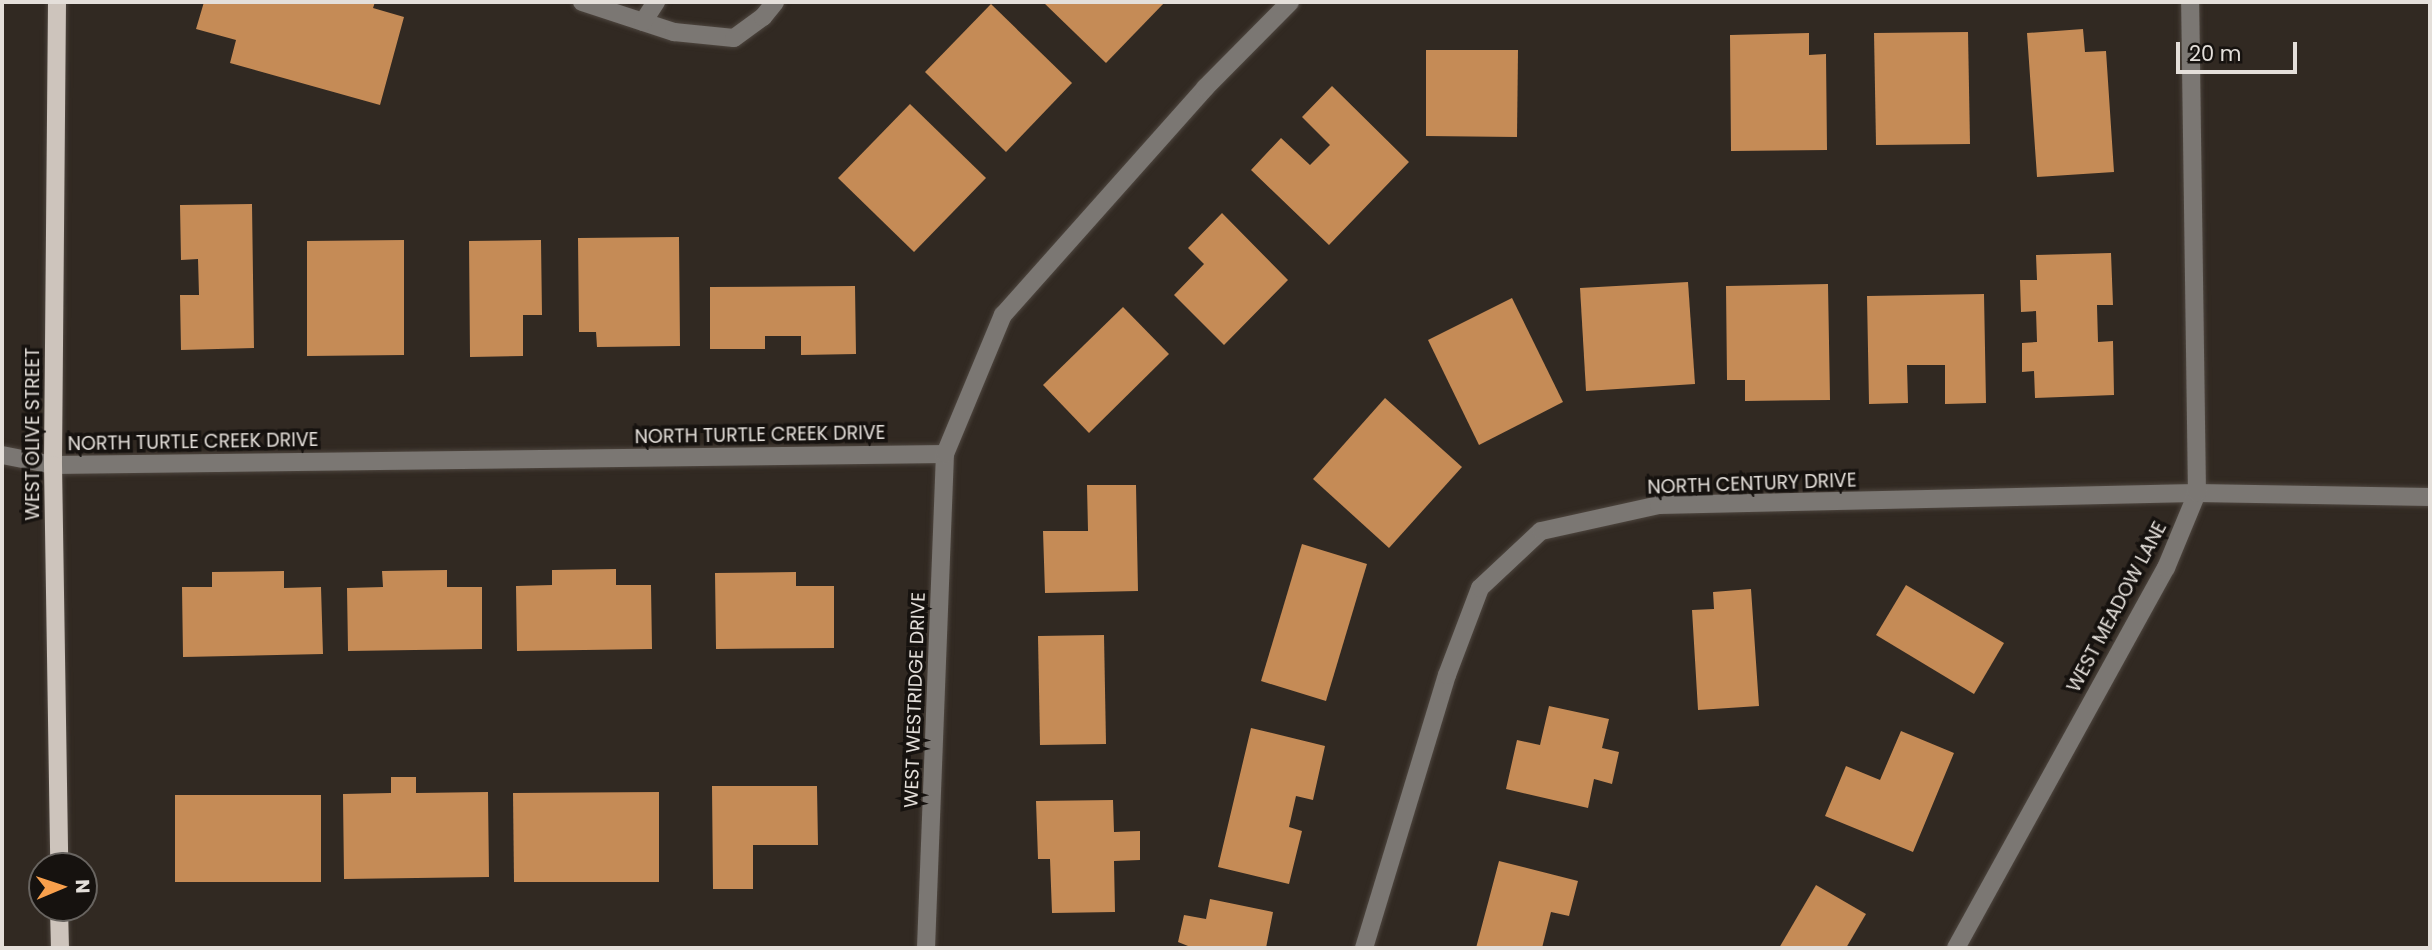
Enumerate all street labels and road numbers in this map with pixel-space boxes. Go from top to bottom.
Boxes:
street label: WEST OLIVE STREET [22,347,44,521]
street label: NORTH TURTLE CREEK DRIVE [634,421,886,449]
street label: NORTH TURTLE CREEK DRIVE [67,428,319,456]
street label: NORTH CENTURY DRIVE [1647,469,1857,499]
street label: WEST MEADOW LANE [2062,518,2172,696]
street label: WEST WESTRIDGE DRIVE [900,592,930,808]

